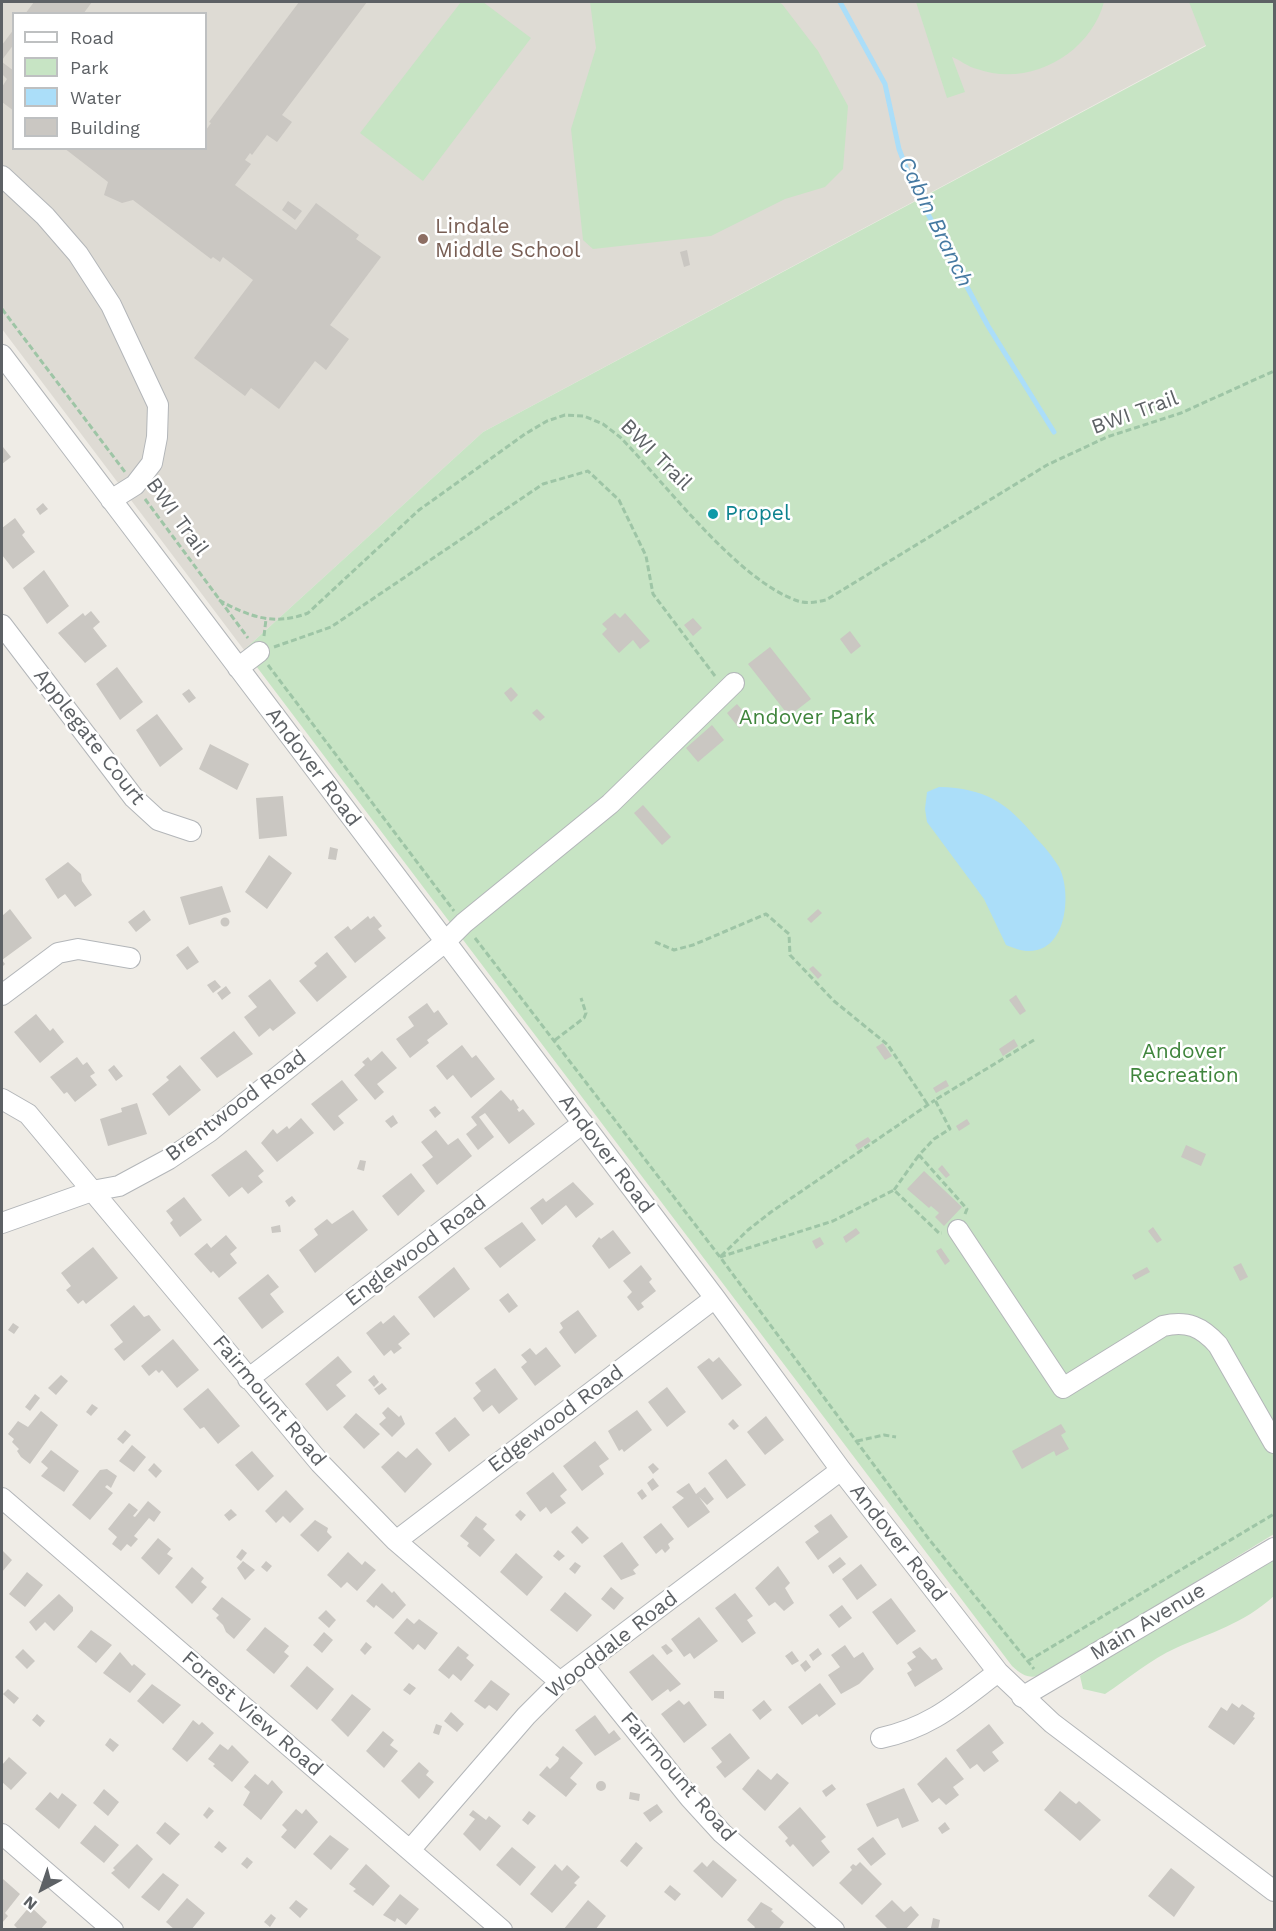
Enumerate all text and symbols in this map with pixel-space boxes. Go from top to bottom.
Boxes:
legend [12,12,207,150]
text: Road [70,27,114,48]
text: Park [70,57,109,78]
text: Water [70,87,122,108]
text: Building [70,117,140,138]
water label: Cabin Branch [892,152,978,292]
place label: Lindale Middle School [435,214,580,264]
marker: Lindale Middle School [416,232,430,246]
street label: BWI Trail [1088,386,1182,440]
street label: BWI Trail [615,414,697,496]
street label: BWI Trail [140,473,214,561]
place label: Propel [725,501,790,527]
marker: Propel [706,507,720,521]
street label: Applegate Court [28,664,150,810]
street label: Andover Road [260,702,366,832]
park label: Andover Park [739,705,875,731]
park label: Andover Recreation [1129,1039,1239,1089]
street label: Brentwood Road [161,1045,311,1167]
street label: Andover Road [553,1089,659,1219]
street label: Englewood Road [341,1190,491,1312]
street label: Fairmount Road [207,1330,331,1472]
street label: Edgewood Road [483,1360,629,1478]
street label: Andover Road [844,1479,952,1607]
street label: Main Avenue [1086,1578,1210,1666]
street label: Wooddale Road [541,1586,683,1704]
street label: Forest View Road [176,1646,328,1782]
street label: Fairmount Road [615,1707,741,1847]
north arrow [12,1859,72,1919]
text: N [19,1892,41,1914]

